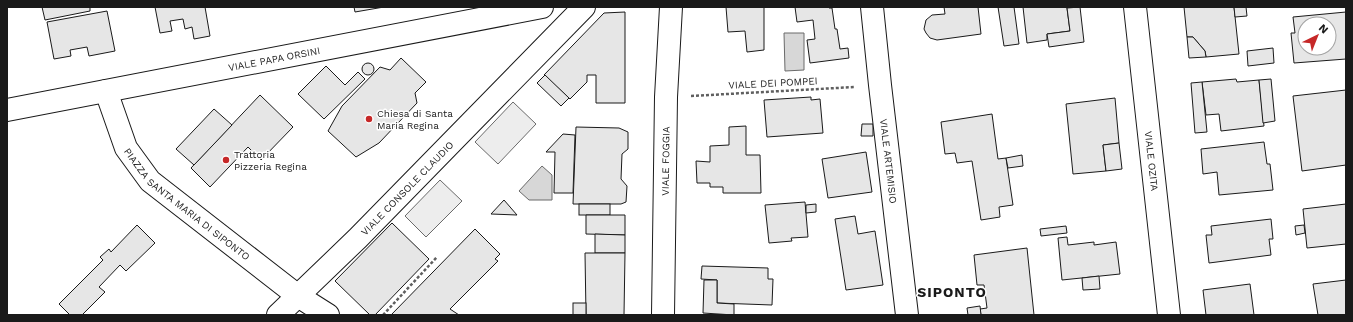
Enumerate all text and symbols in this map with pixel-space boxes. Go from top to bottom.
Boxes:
north arrow [1297,16,1337,56]
text: N [1316,22,1331,37]
street label: VIALE PAPA ORSINI [227,44,321,73]
street label: VIALE DEI POMPEI [728,75,818,91]
place label: Chiesa di Santa Maria Regina [377,108,453,131]
marker: Chiesa di Santa Maria Regina [364,114,374,124]
street label: VIALE ARTEMISIO [878,118,899,204]
street label: VIALE FOGGIA [659,126,671,196]
street label: VIALE OZITA [1143,131,1161,192]
street label: VIALE CONSOLE CLAUDIO [358,139,455,237]
street label: PIAZZA SANTA MARIA DI SIPONTO [122,146,252,262]
place label: Trattoria Pizzeria Regina [234,149,307,172]
marker: Trattoria Pizzeria Regina [221,155,231,165]
district label: SIPONTO [917,284,987,300]

